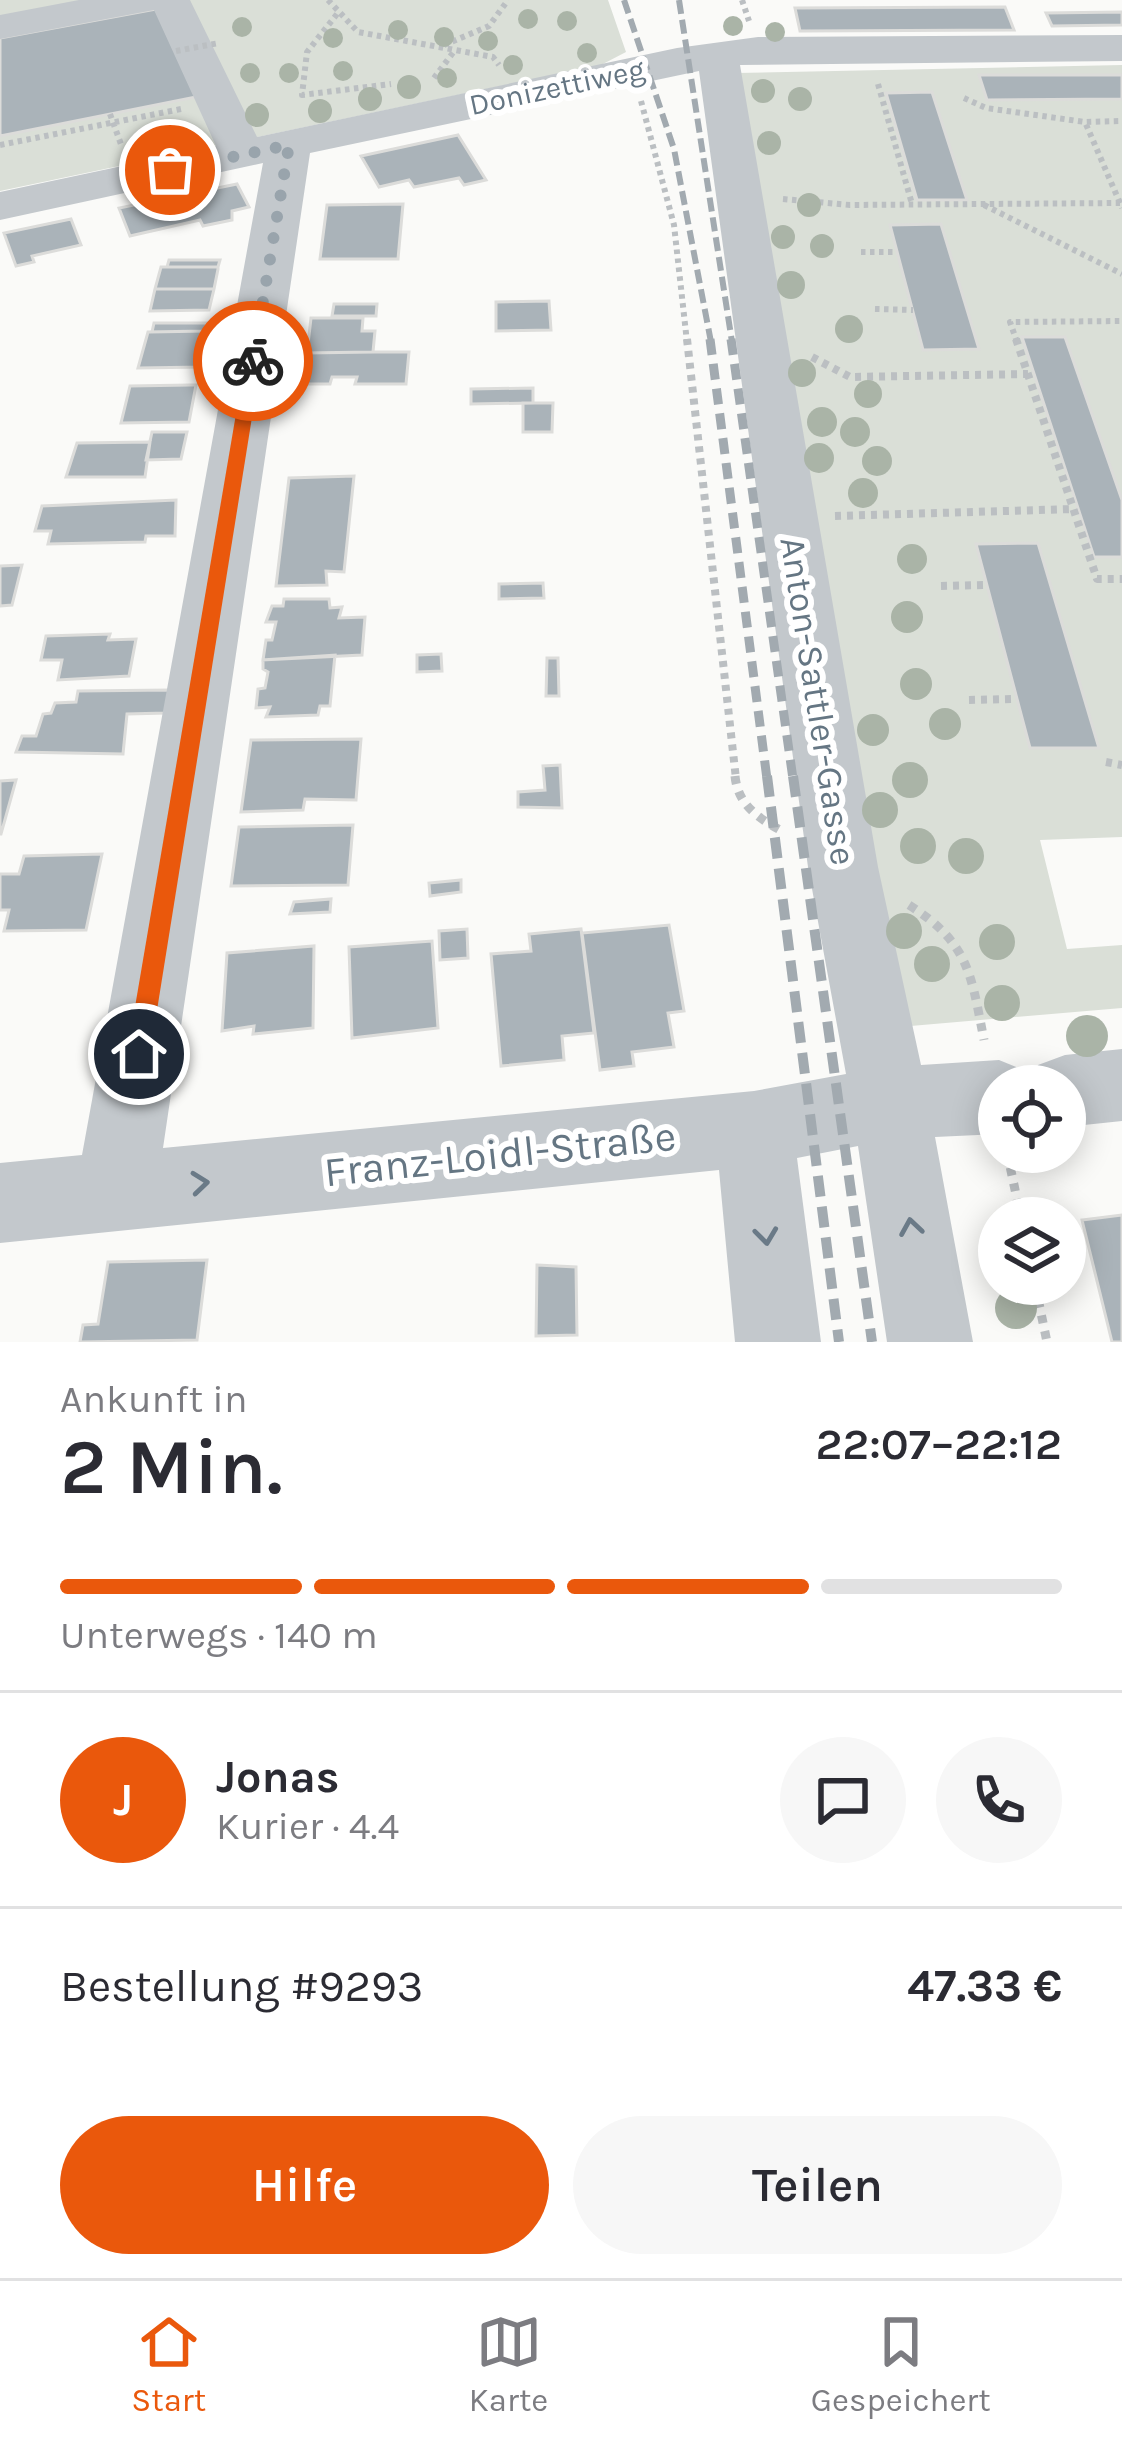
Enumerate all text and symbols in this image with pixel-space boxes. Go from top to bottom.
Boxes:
street label: Donizettiweg [466,51,648,123]
pin [119,119,221,221]
icon: bag [137,137,203,203]
courier [193,301,313,421]
icon: bike [220,328,286,394]
street label: Anton-Sattler-Gasse [771,534,865,868]
pin [88,1003,190,1105]
icon: home [106,1021,172,1087]
map controls [978,1065,1086,1305]
button: locate [978,1065,1086,1173]
street label: Franz-Loidl-Straße [322,1111,678,1197]
one-way arrow [191,1171,210,1196]
button: layers [978,1197,1086,1305]
one-way arrow [899,1217,924,1237]
one-way arrow [753,1226,778,1245]
text: Ankunft in [60,1376,248,1422]
text: 22:07–22:12 [815,1418,1062,1470]
text: 2 Min. [60,1421,283,1513]
text: Unterwegs · 140 m [60,1612,378,1658]
button: chat [780,1737,906,1863]
button: phone [936,1737,1062,1863]
text: Jonas [216,1751,340,1803]
text: J [113,1774,133,1826]
text: Kurier · 4.4 [216,1803,399,1849]
text: Bestellung #9293 [60,1960,423,2012]
text: 47.33 € [907,1960,1062,2012]
button: Hilfe [60,2116,549,2254]
button: Teilen [573,2116,1062,2254]
tab: Start [131,2309,206,2419]
tab: Karte [469,2309,548,2419]
tab: Gespeichert [811,2309,991,2419]

